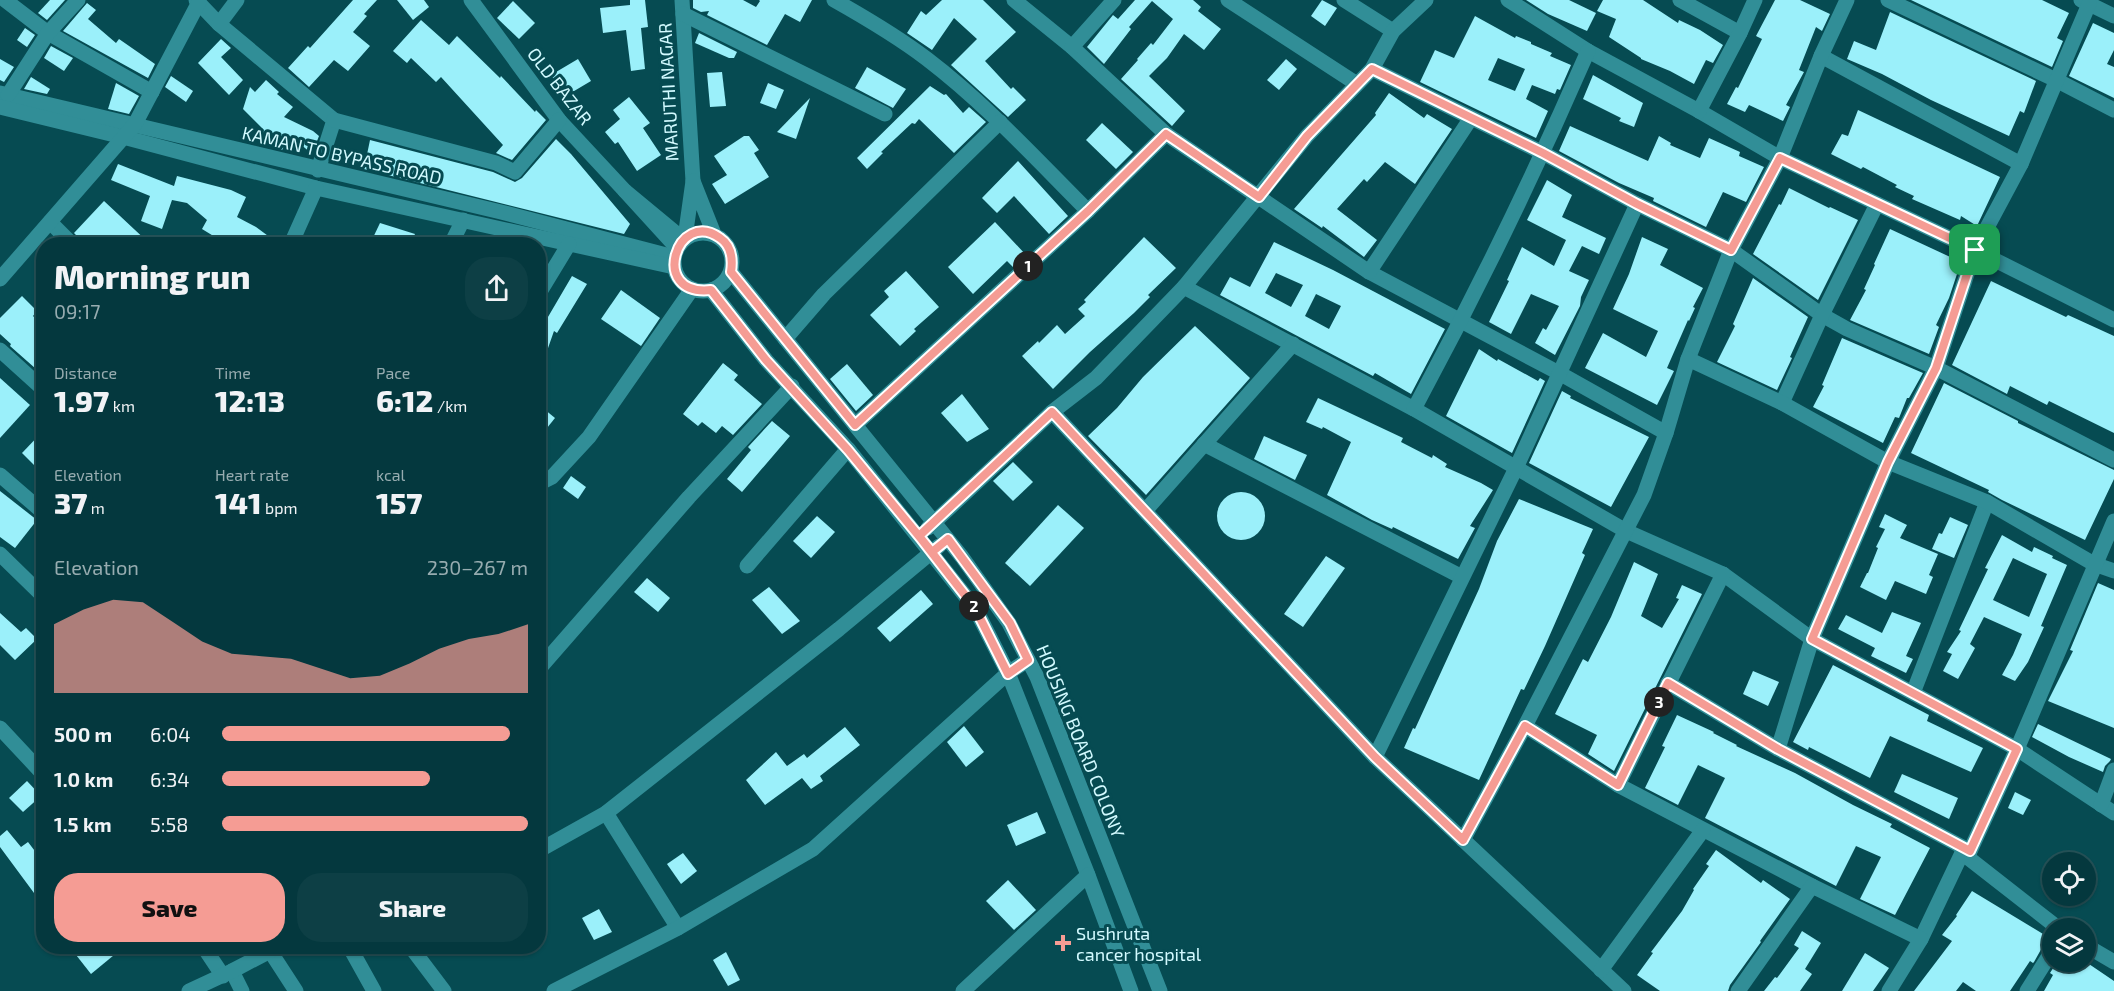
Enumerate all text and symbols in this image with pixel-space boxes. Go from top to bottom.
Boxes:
street label: MARUTHI NAGAR [653,22,683,162]
street label: OLD BAZAR [523,43,597,129]
street label: KAMAN TO BYPASS ROAD [240,121,444,189]
pin [1949,224,2000,275]
icon: arrive [1958,233,1991,266]
pin: 1 [1013,251,1043,281]
text: Morning run [54,256,251,296]
text: 1 [1025,256,1031,275]
button: share [465,257,528,320]
text: 09:17 [54,299,100,323]
text: Distance [54,363,117,382]
text: Time [215,363,251,382]
text: Pace [376,363,410,382]
text: 1.97 [54,382,109,418]
text: 12:13 [215,382,285,418]
text: 6:12 [376,382,433,418]
text: km [109,396,135,415]
text: /km [433,396,467,415]
text: Elevation [54,465,122,484]
text: Heart rate [215,465,289,484]
text: kcal [376,465,405,484]
text: 37 [54,484,87,520]
text: 141 [215,484,262,520]
text: 157 [376,484,422,520]
text: m [87,498,105,517]
text: bpm [262,498,298,517]
text: Elevation [54,555,139,579]
text: 230–267 m [427,555,528,579]
pin: 2 [959,591,989,621]
text: 2 [969,596,979,615]
street label: HOUSING BOARD COLONY [1032,641,1130,841]
pin: 3 [1644,687,1674,717]
text: 3 [1654,692,1664,711]
text: 500 m [54,722,112,746]
text: 6:04 [150,722,191,746]
text: 1.0 km [54,767,113,791]
text: 6:34 [150,767,190,791]
text: 1.5 km [54,812,112,836]
text: 5:58 [150,812,188,836]
map controls [2042,852,2096,972]
button: locate [2042,852,2096,906]
button: Save [54,873,285,942]
button: Share [297,873,528,942]
button: layers [2042,918,2096,972]
place label: Sushruta cancer hospital [1076,922,1202,965]
marker: Sushruta cancer hospital [1054,934,1072,952]

